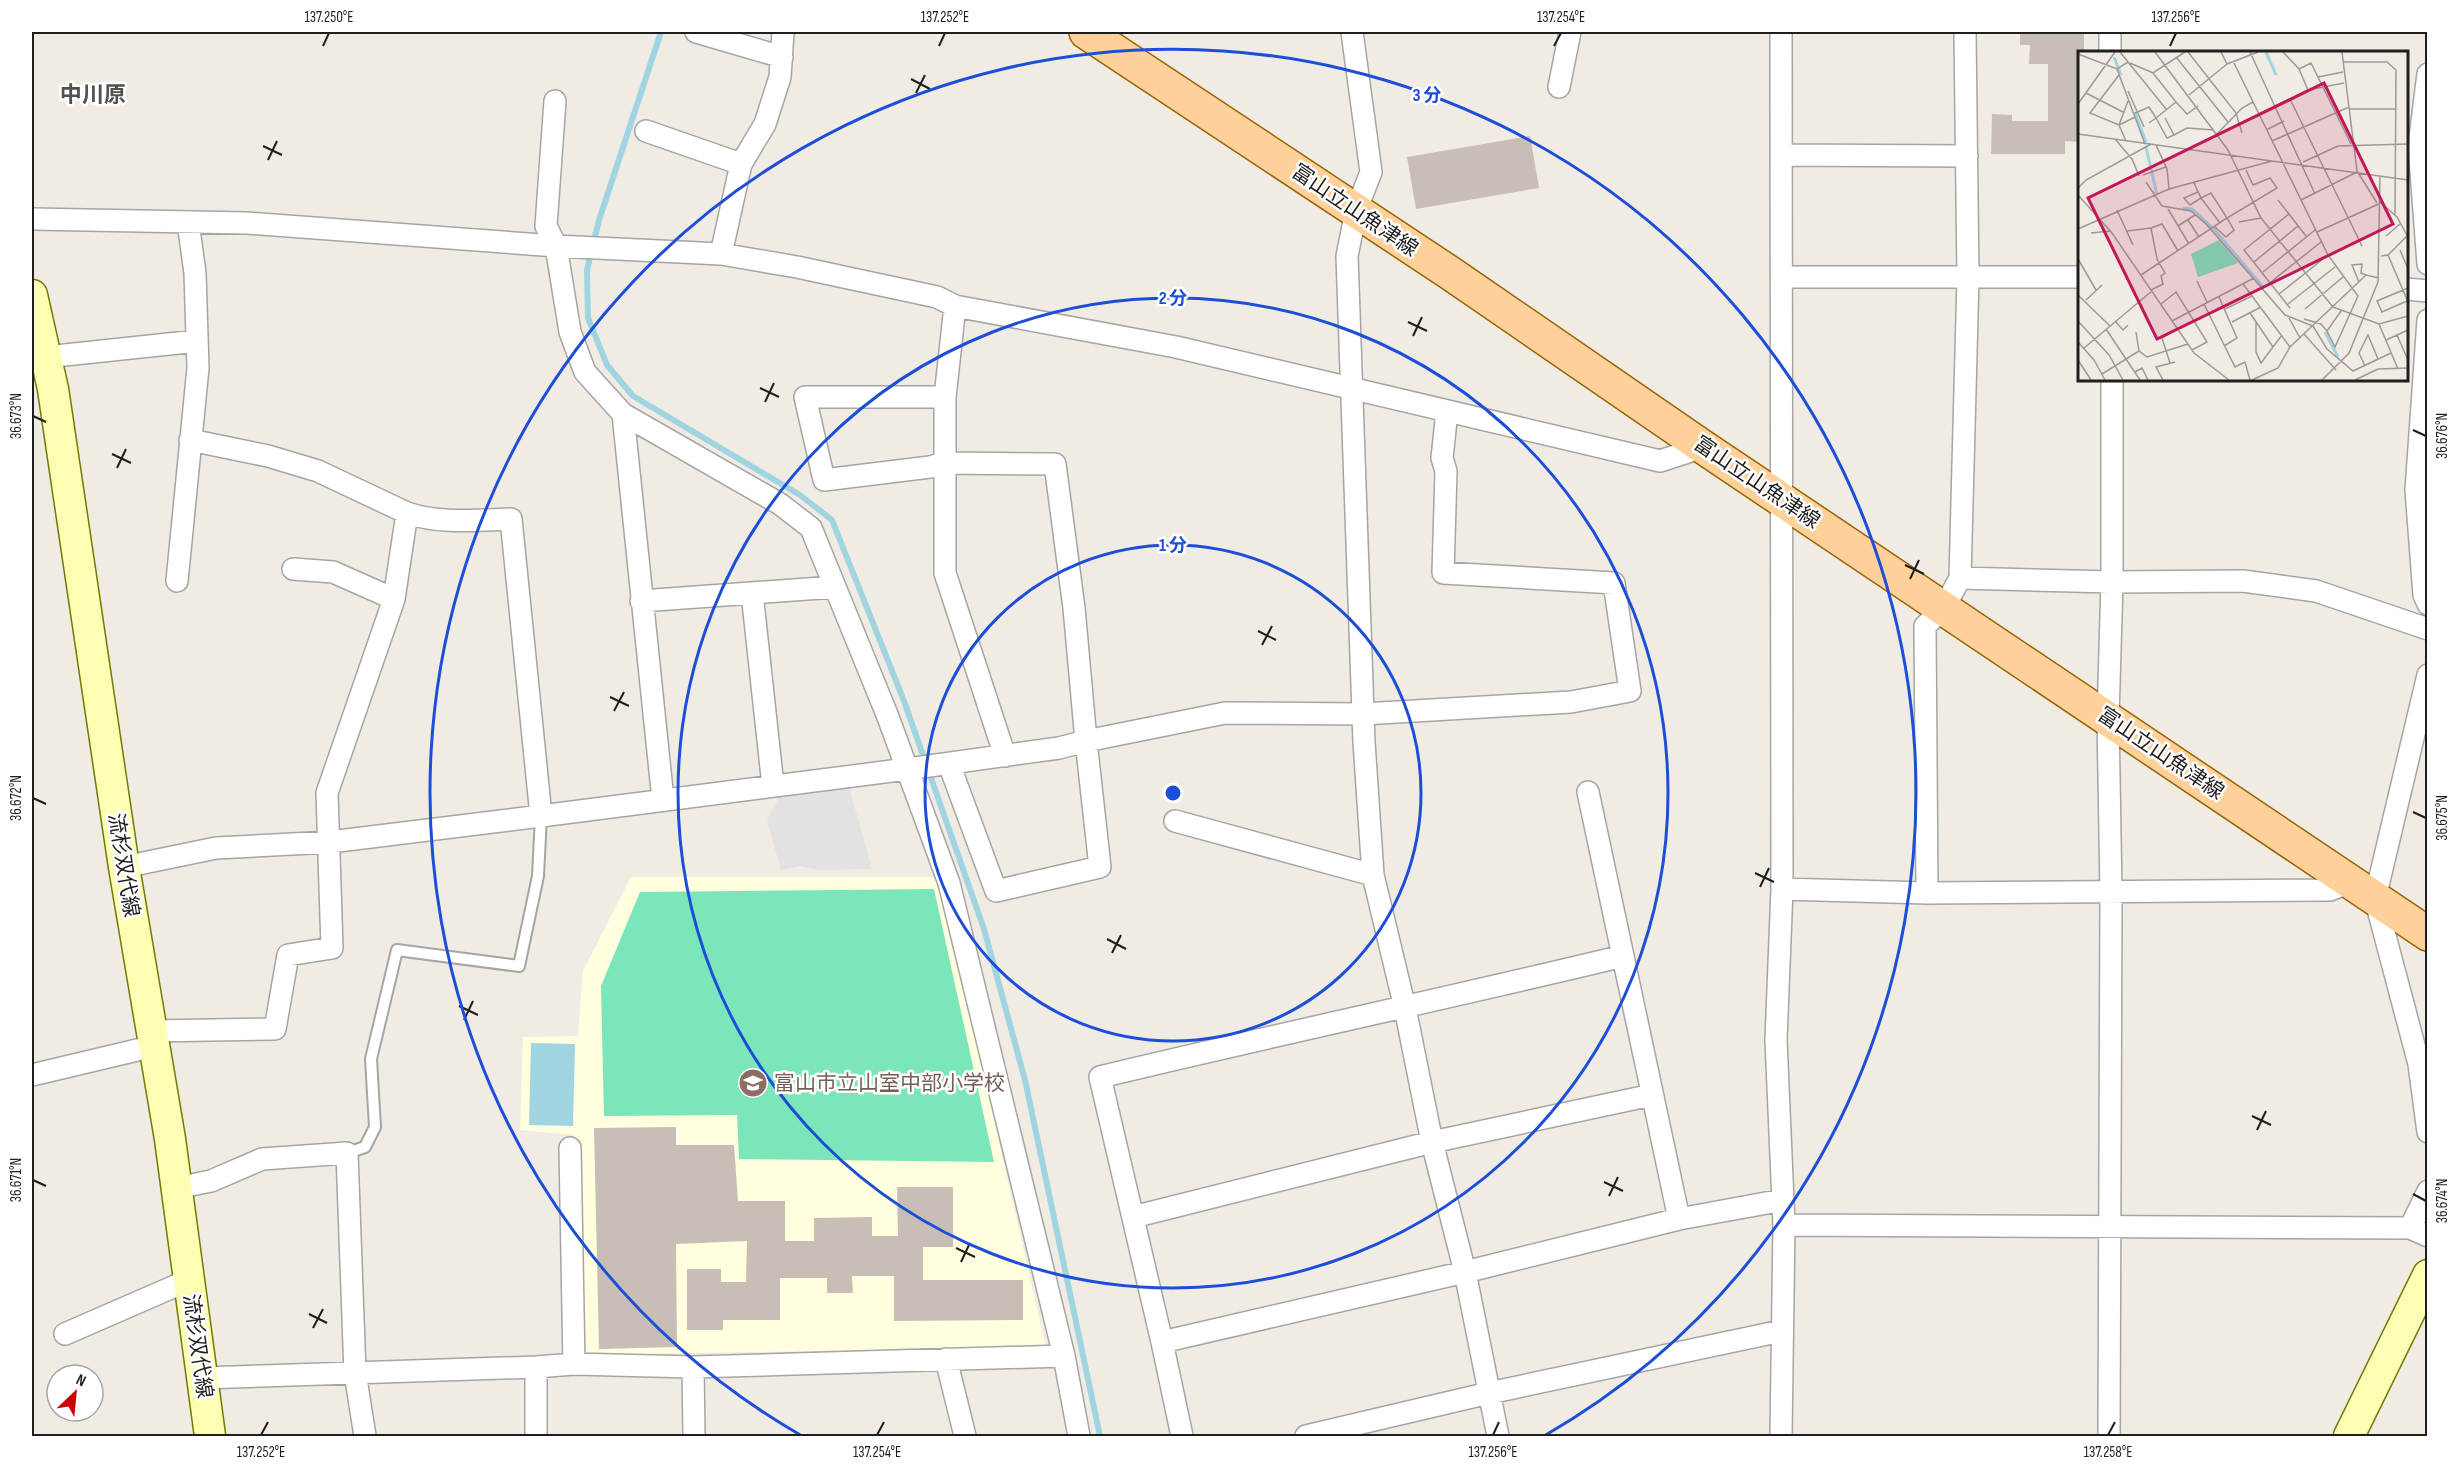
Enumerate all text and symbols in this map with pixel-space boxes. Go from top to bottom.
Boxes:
text: 137.250°E [304,8,354,27]
text: 137.252°E [921,8,969,27]
text: 137.254°E [1537,8,1585,27]
text: 137.256°E [2152,8,2200,27]
inset map [2078,51,2408,381]
district label: 中川原 [60,82,126,109]
text: 3 分 [1413,85,1441,106]
street label: 富山立山魚津線 [1287,159,1423,262]
text: 2 分 [1159,288,1187,309]
text: 36.673°N [7,393,26,439]
text: 36.676°N [2433,413,2452,459]
street label: 富山立山魚津線 [1689,431,1825,534]
text: 1 分 [1159,535,1187,556]
street label: 富山立山魚津線 [2093,702,2229,805]
text: 36.672°N [7,775,26,821]
centre of rings [1163,783,1183,803]
text: 36.675°N [2433,795,2452,841]
street label: 流杉双代線 [103,811,144,919]
school or university icon: 富山市立山室中部小学校 [737,1067,769,1099]
place label: 富山市立山室中部小学校 [774,1071,1005,1096]
text: 36.671°N [7,1158,26,1202]
text: 36.674°N [2433,1179,2452,1223]
street label: 流杉双代線 [178,1292,217,1400]
north arrow [45,1363,105,1423]
text: N [73,1370,89,1391]
text: 137.252°E [237,1443,285,1462]
text: 137.254°E [853,1443,901,1462]
text: 137.256°E [1469,1443,1517,1462]
text: 137.258°E [2084,1443,2132,1462]

